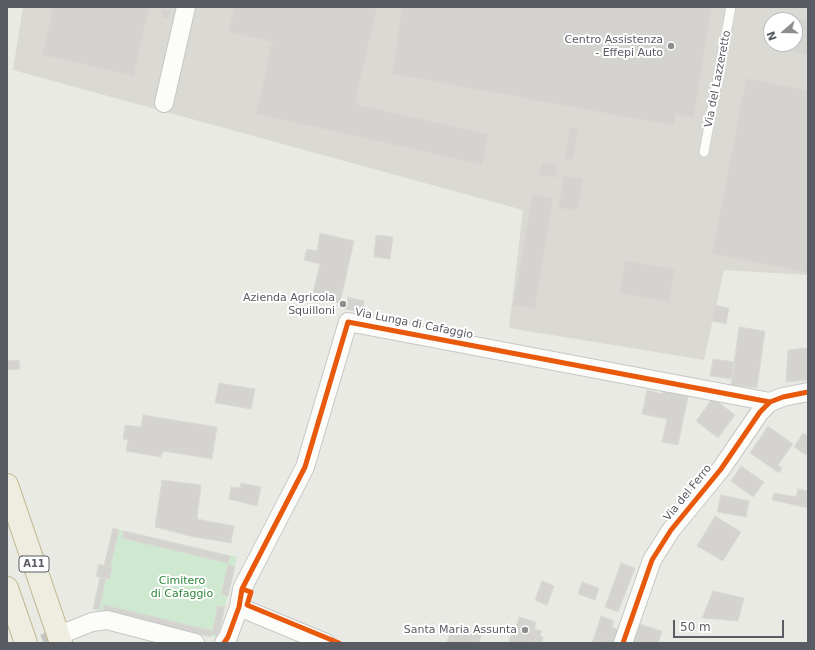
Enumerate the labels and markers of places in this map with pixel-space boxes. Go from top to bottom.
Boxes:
place label: Centro Assistenza - Effepi Auto [564,33,663,59]
marker: Centro Assistenza - Effepi Auto [666,41,676,51]
place label: Azienda Agricola Squilloni [243,291,335,317]
marker: Azienda Agricola Squilloni [338,299,348,309]
place label: Santa Maria Assunta [404,623,517,637]
marker: Santa Maria Assunta [520,625,530,635]

